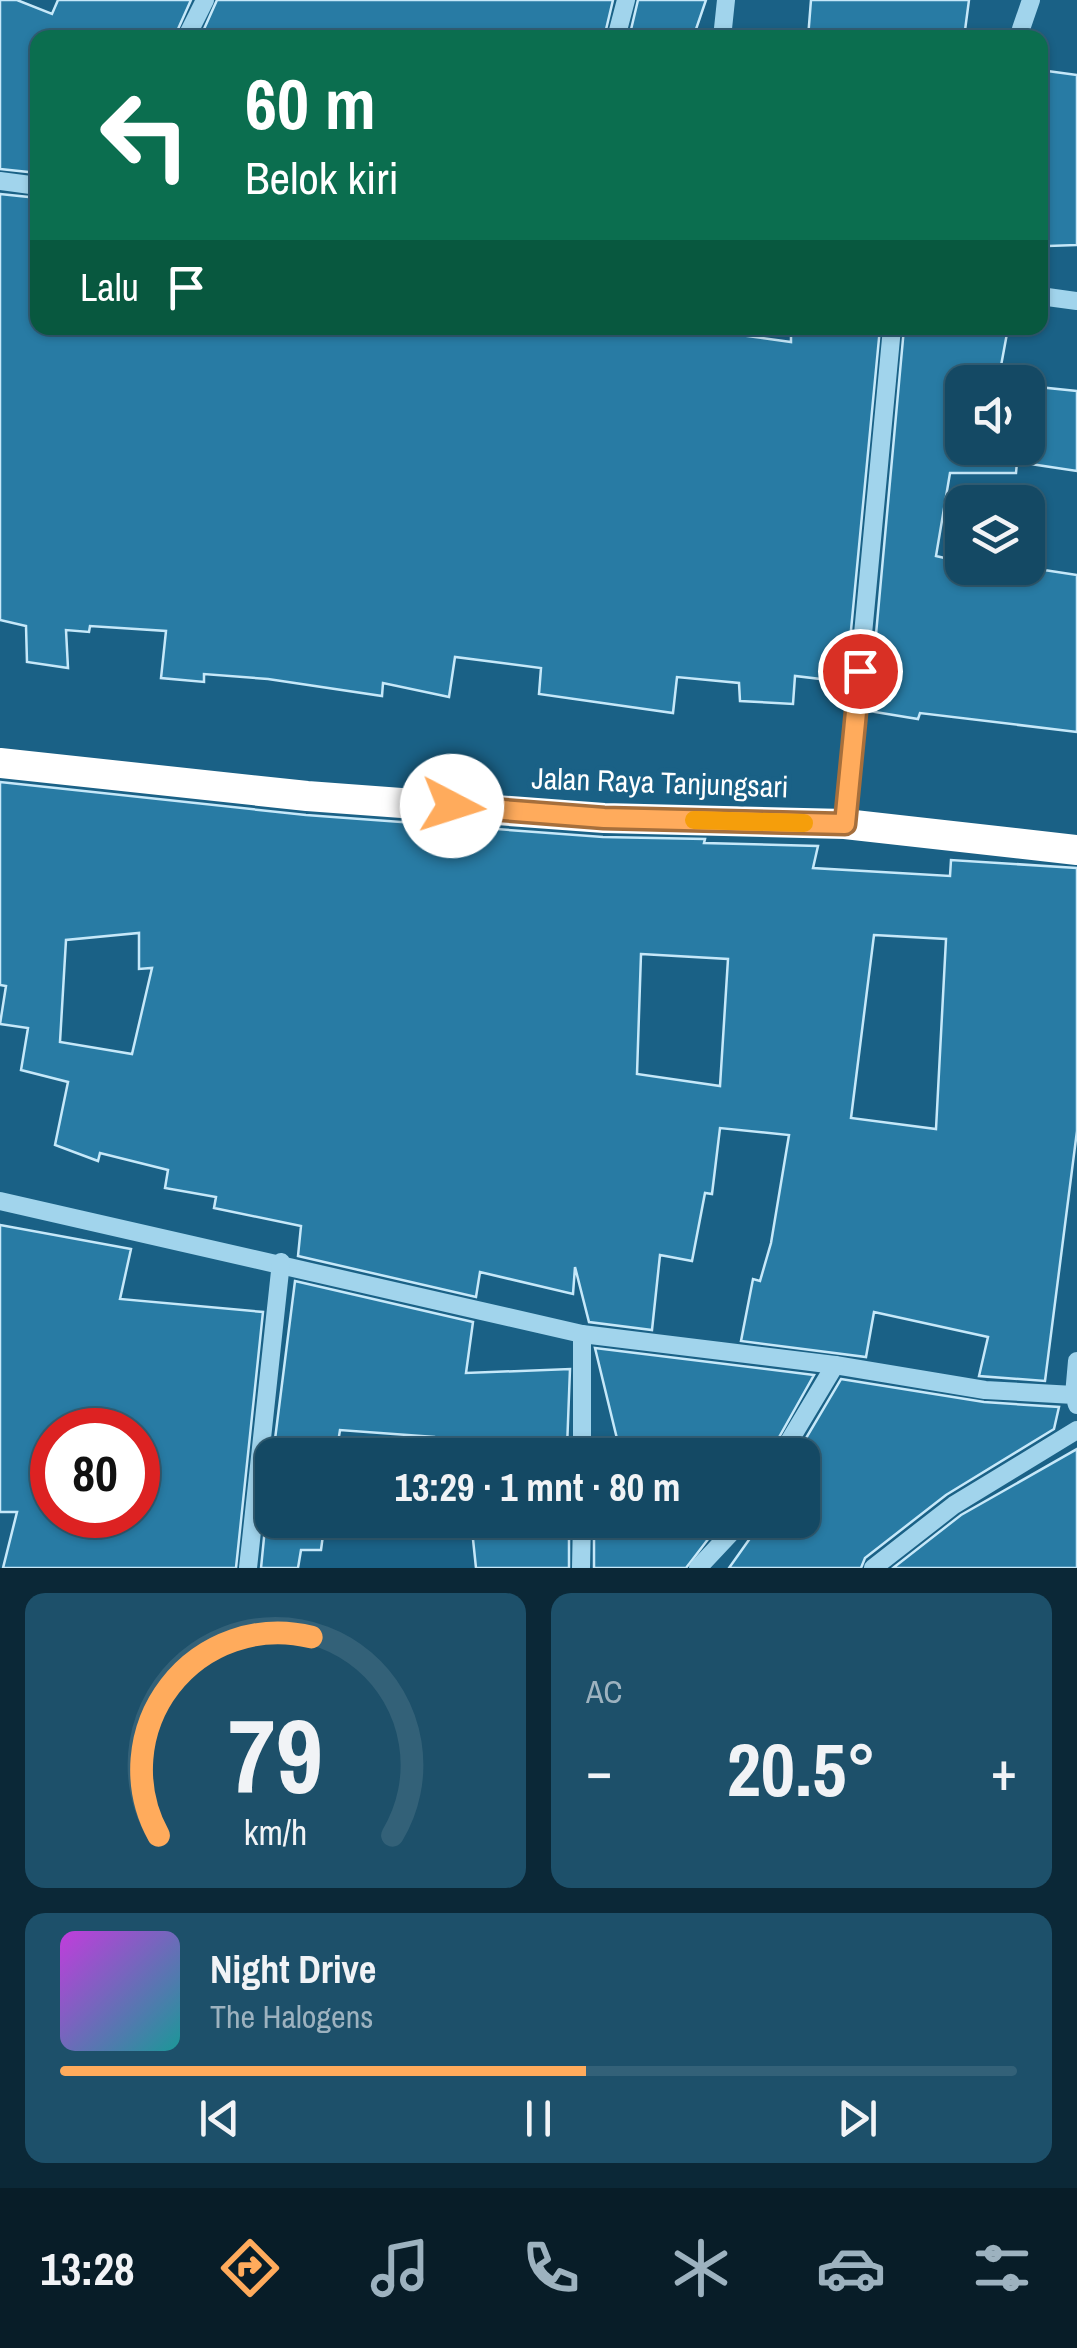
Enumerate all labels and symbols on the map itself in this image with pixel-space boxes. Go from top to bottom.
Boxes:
pin [818,629,903,714]
position arrow [400,754,504,858]
street label: Jalan Raya Tanjungsari [531,758,789,806]
speed limit sign: 80 [30,1408,160,1538]

